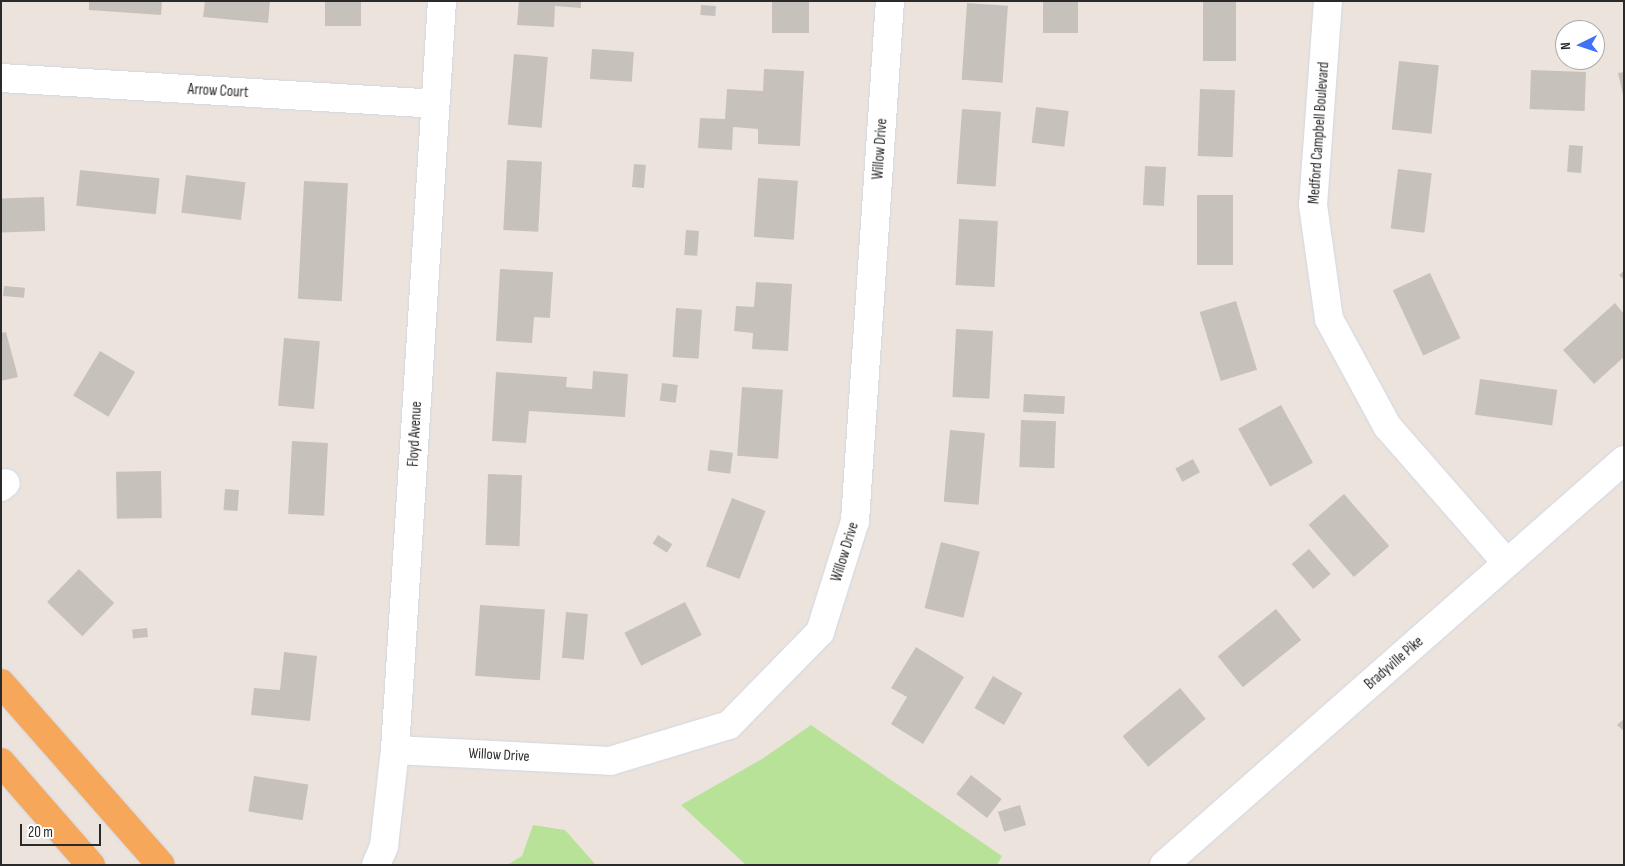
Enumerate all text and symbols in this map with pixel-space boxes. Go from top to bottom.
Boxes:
north arrow [1555,20,1605,70]
text: N [1557,42,1574,50]
street label: Medford Campbell Boulevard [1305,61,1333,205]
street label: Arrow Court [187,80,249,102]
street label: Willow Drive [869,118,891,180]
street label: Floyd Avenue [404,401,426,467]
street label: Willow Drive [827,520,863,584]
street label: Bradyville Pike [1361,633,1427,693]
street label: Willow Drive [468,744,530,766]
scale bar [22,814,104,846]
text: 20 m [28,823,53,842]

